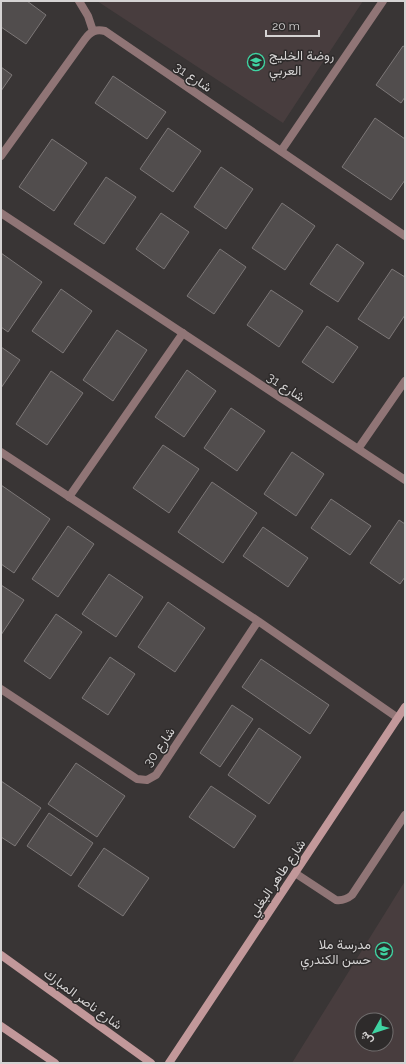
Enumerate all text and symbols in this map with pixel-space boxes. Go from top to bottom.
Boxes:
scale bar [266,12,319,38]
text: 20 m [272,19,300,33]
place label: روضة الخليج العربي [269,48,334,81]
school or university icon: روضة الخليج العربي [246,52,266,72]
street label: شارع 31 [170,59,215,97]
street label: شارع 31 [263,369,308,406]
street label: شارع 30 [140,725,180,771]
street label: شارع طاهر البغلي [246,837,311,921]
place label: مدرسة ملا حسن الكندري [300,937,371,970]
school or university icon: مدرسة ملا حسن الكندري [374,941,394,961]
street label: شارع ناصر المبارك [40,966,125,1034]
north arrow [354,1012,394,1052]
text: ش [357,1029,376,1047]

